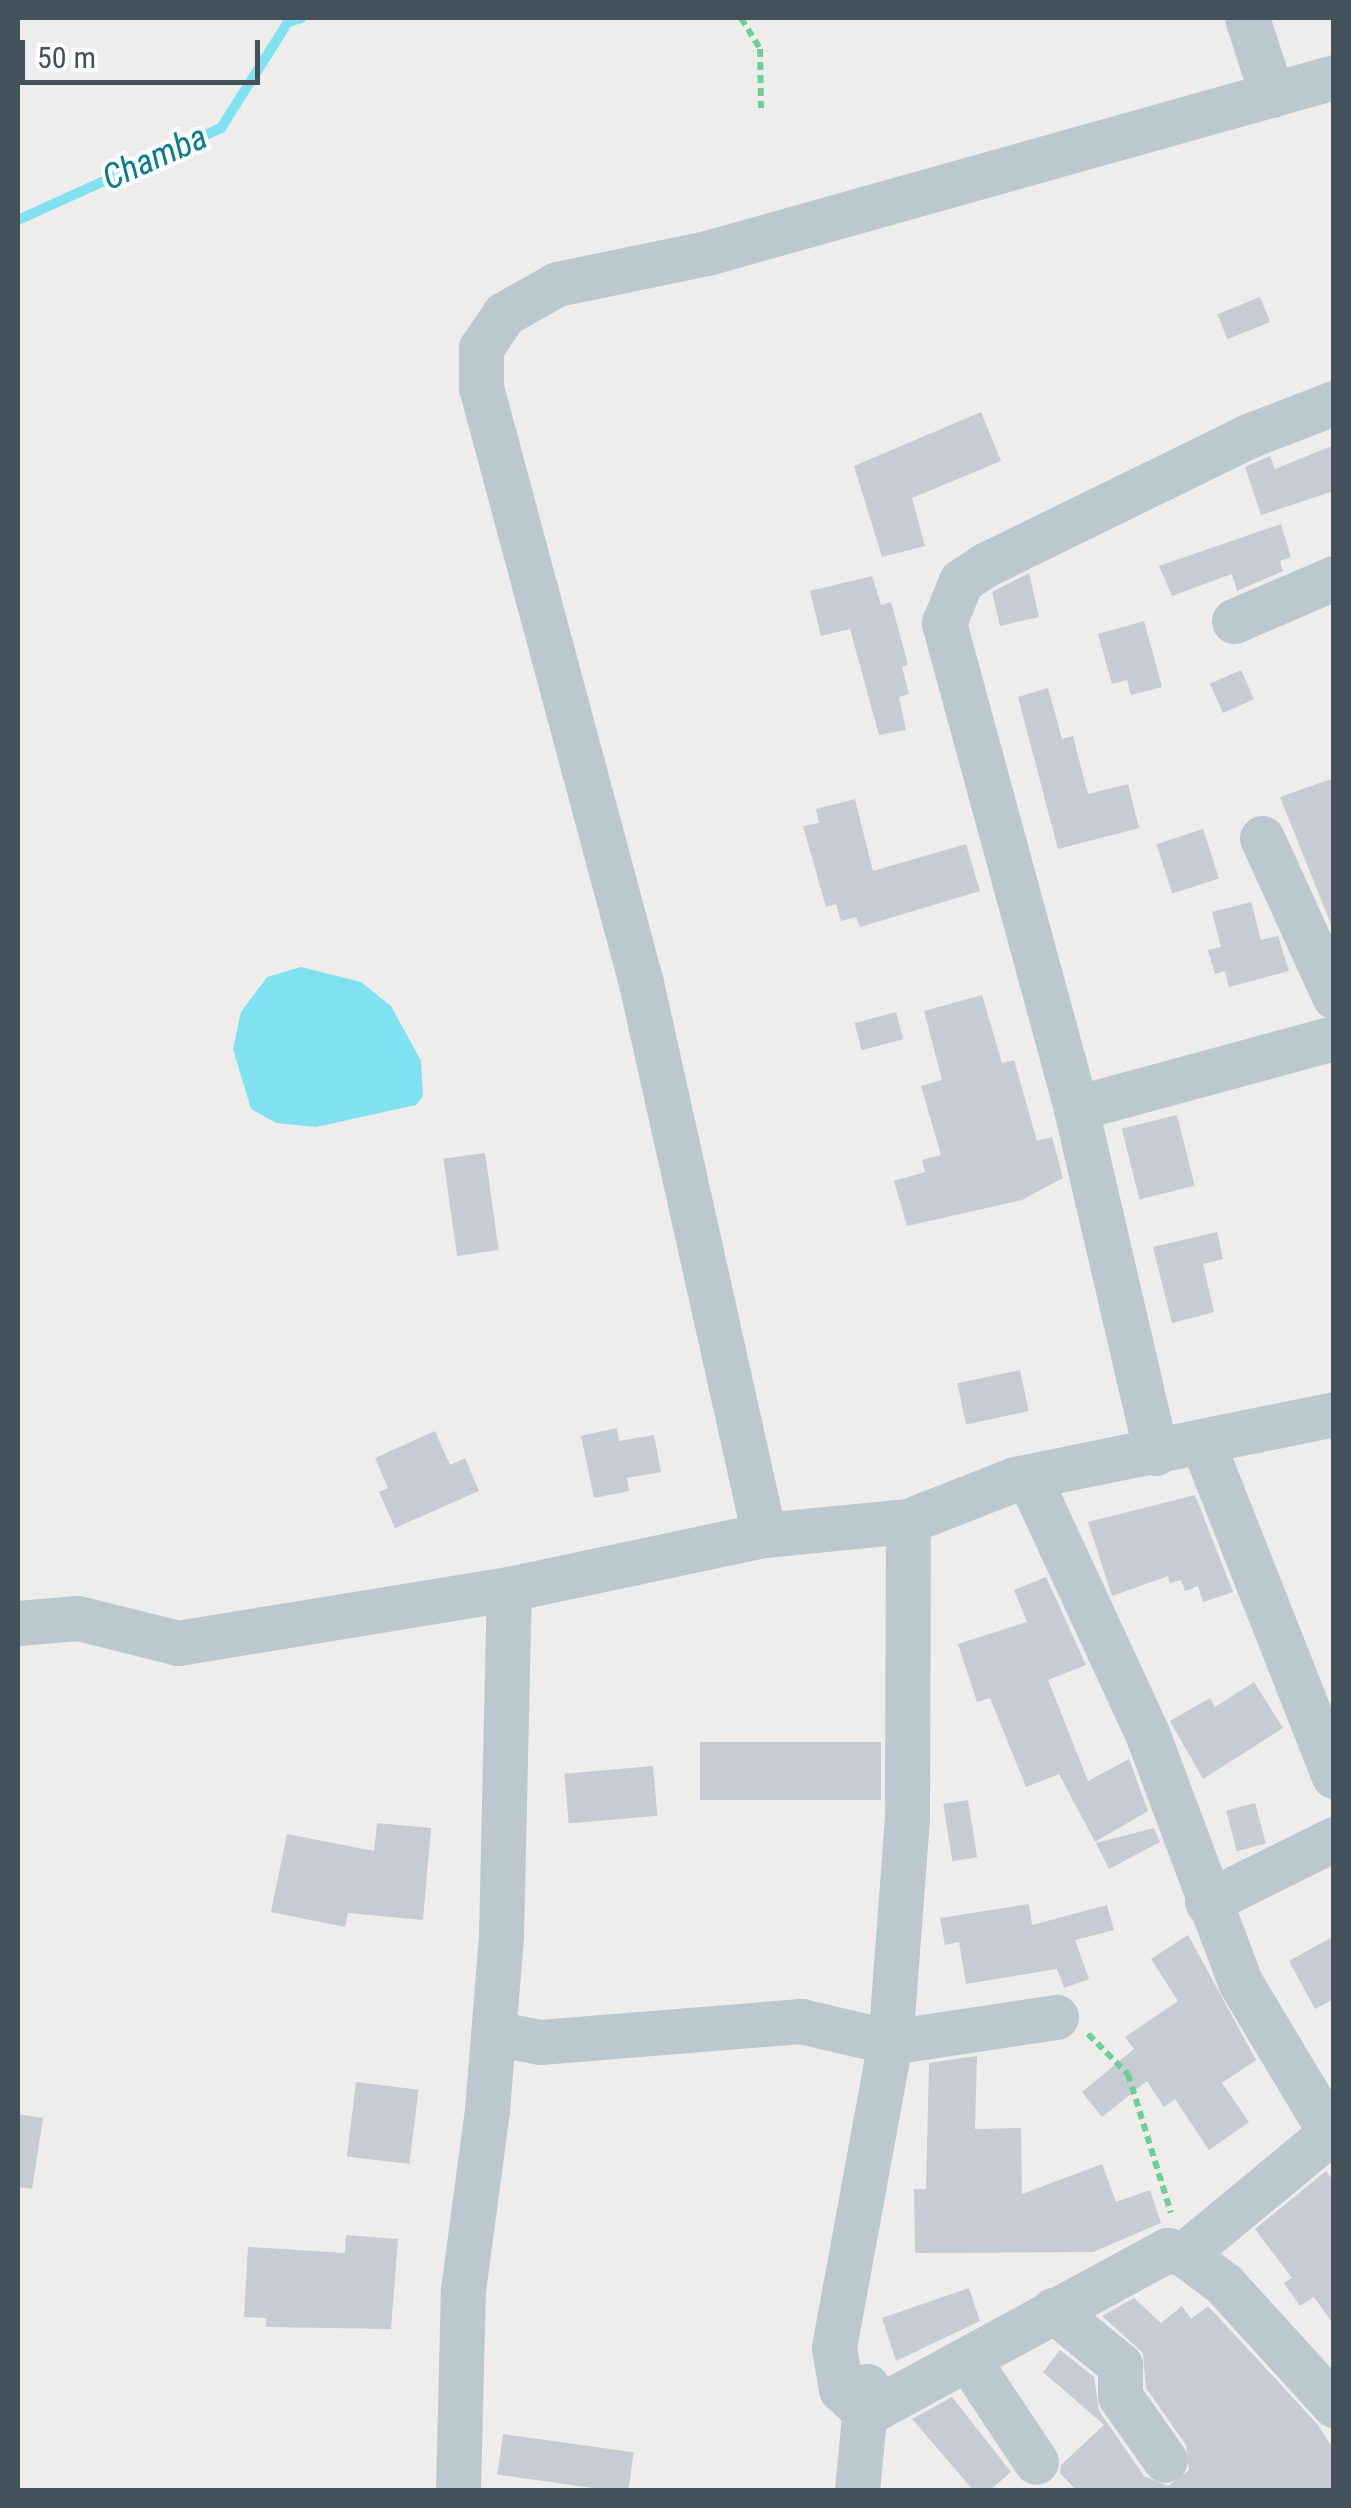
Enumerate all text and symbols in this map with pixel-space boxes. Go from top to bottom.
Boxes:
scale bar [25,20,265,82]
text: 50 m [37,40,96,75]
water label: Chamba [96,116,214,200]

